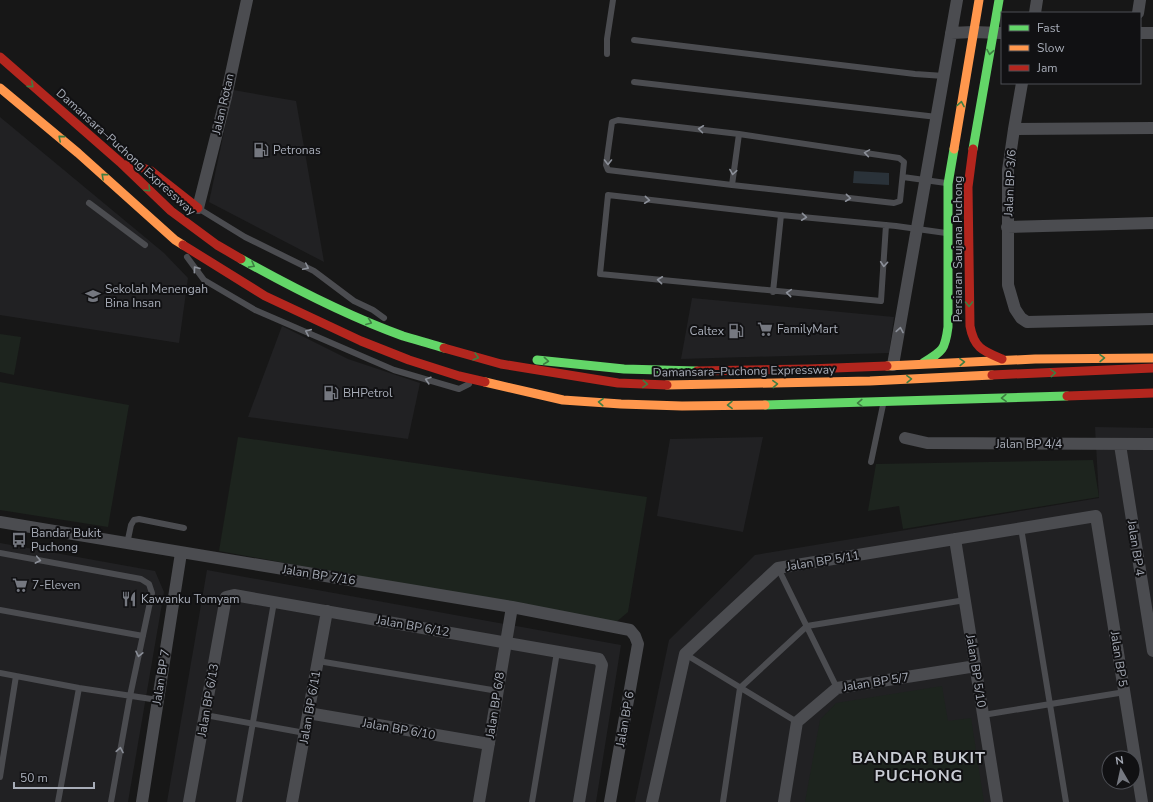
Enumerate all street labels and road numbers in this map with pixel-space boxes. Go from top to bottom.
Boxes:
street label: Jalan Rotan [208,72,238,137]
street label: Damansara–Puchong Expressway [53,85,200,220]
street label: Jalan BP 3/6 [1000,149,1020,218]
street label: Persiaran Saujana Puchong [950,176,966,322]
street label: Damansara–Puchong Expressway [653,361,836,381]
street label: Jalan BP 4/4 [995,436,1062,452]
street label: Jalan BP 4 [1124,518,1148,577]
street label: Jalan BP 5/11 [784,547,861,575]
street label: Jalan BP 7/16 [280,561,357,589]
street label: Jalan BP 6/12 [374,612,451,640]
street label: Jalan BP 5 [1107,629,1131,688]
street label: Jalan BP 5/10 [962,632,990,709]
street label: Jalan BP 7 [149,648,173,707]
street label: Jalan BP 6/13 [194,662,222,739]
street label: Jalan BP 6/11 [296,669,324,746]
street label: Jalan BP 5/7 [841,669,910,695]
street label: Jalan BP 6/8 [482,671,508,740]
street label: Jalan BP 6 [612,690,638,749]
street label: Jalan BP 6/10 [360,715,437,743]

